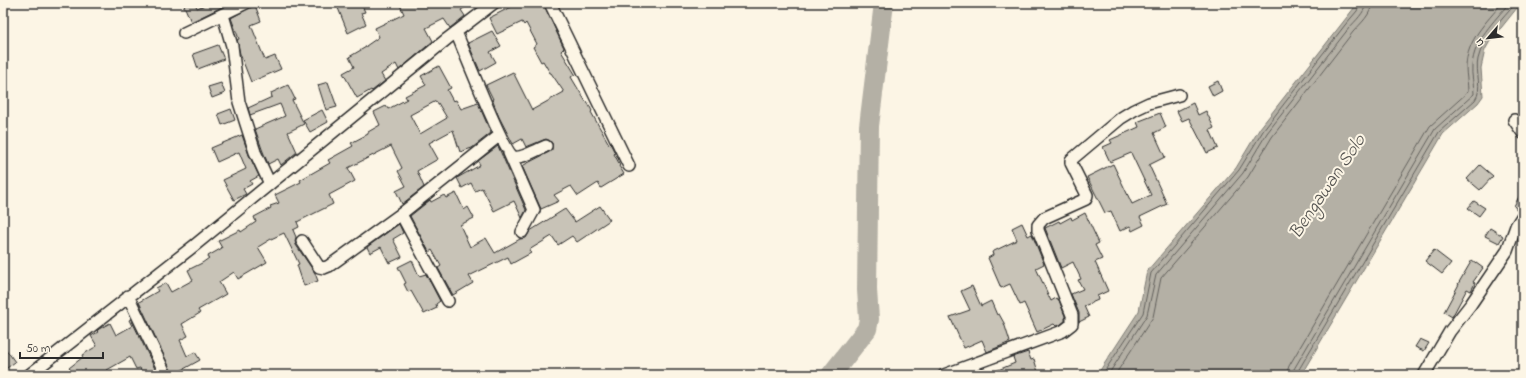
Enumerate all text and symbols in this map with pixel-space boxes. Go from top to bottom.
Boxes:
north arrow [1468,18,1508,58]
text: U [1471,35,1489,49]
water label: Bengawan Solo [1283,128,1374,245]
scale bar [20,334,103,360]
text: 50 m [26,340,50,358]

